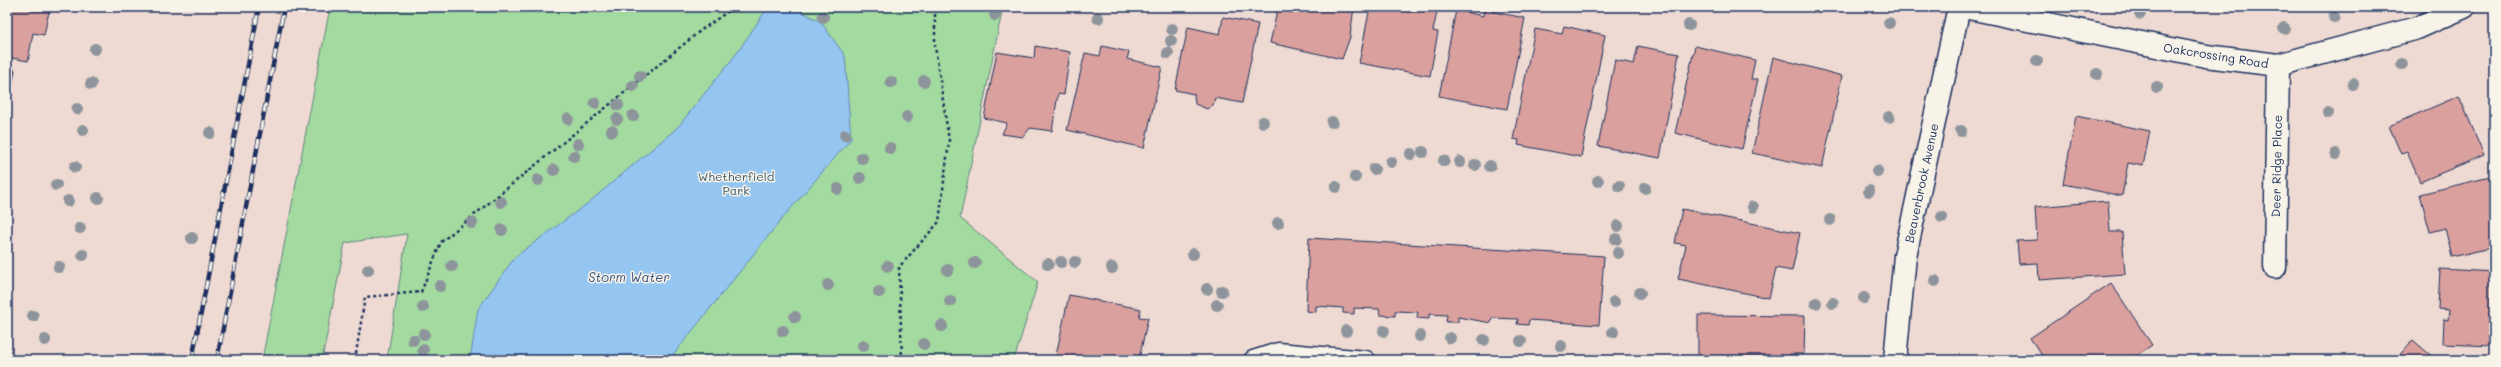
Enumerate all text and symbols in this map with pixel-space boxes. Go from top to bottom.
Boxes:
street label: Oakcrossing Road [2162,39,2270,71]
street label: Deer Ridge Place [2267,115,2285,217]
street label: Beaverbrook Avenue [1901,122,1941,244]
park label: Whetherfield Park [698,168,775,198]
water label: Storm Water [588,268,670,285]

